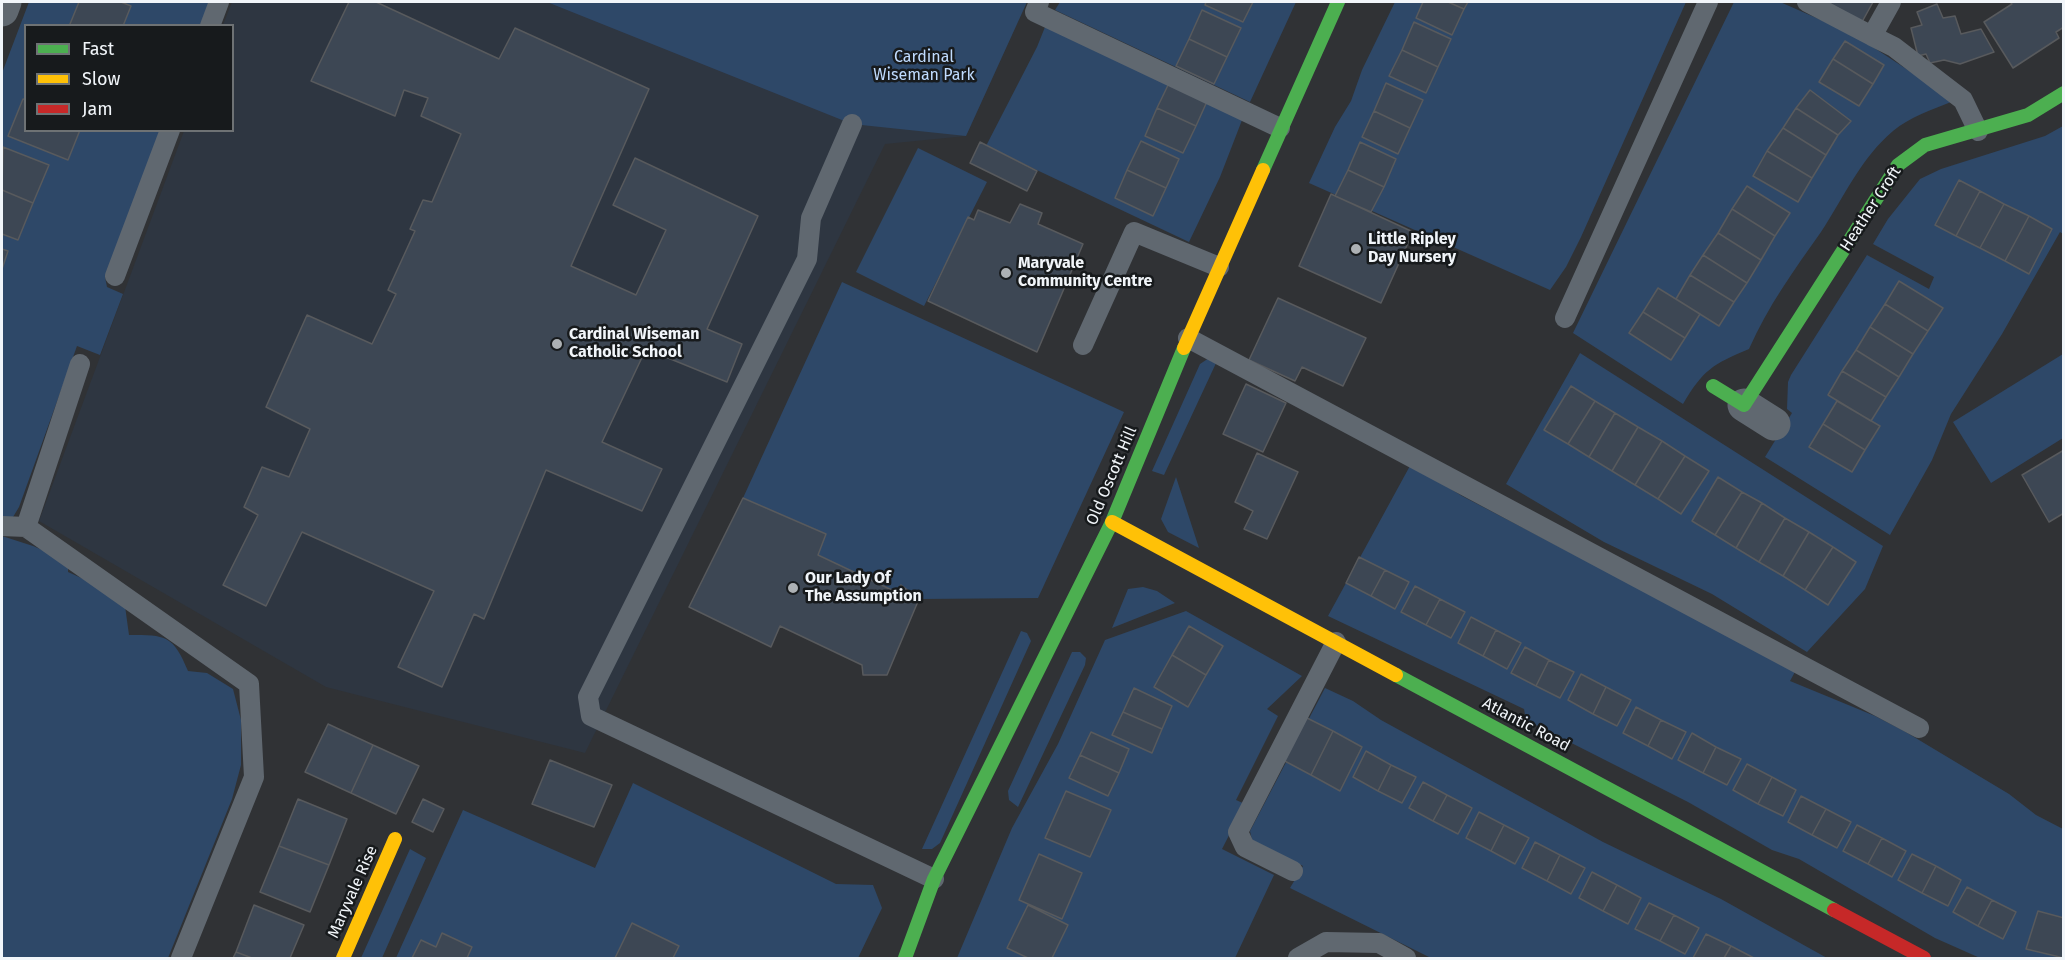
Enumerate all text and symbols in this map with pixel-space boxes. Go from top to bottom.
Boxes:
legend [24,24,234,132]
text: Fast [82,38,114,60]
park label: Cardinal Wiseman Park [873,48,975,86]
text: Slow [82,68,120,90]
text: Jam [82,98,113,120]
street label: Heather Croft [1836,163,1906,255]
place label: Little Ripley Day Nursery [1368,230,1456,268]
marker: Little Ripley Day Nursery [1349,242,1363,256]
place label: Maryvale Community Centre [1018,254,1152,292]
marker: Maryvale Community Centre [999,266,1013,280]
place label: Cardinal Wiseman Catholic School [569,325,699,363]
marker: Cardinal Wiseman Catholic School [550,337,564,351]
street label: Old Oscott Hill [1083,424,1141,528]
place label: Our Lady Of The Assumption [805,569,922,607]
marker: Our Lady Of The Assumption [786,581,800,595]
street label: Atlantic Road [1479,694,1573,756]
street label: Maryvale Rise [324,843,382,941]

